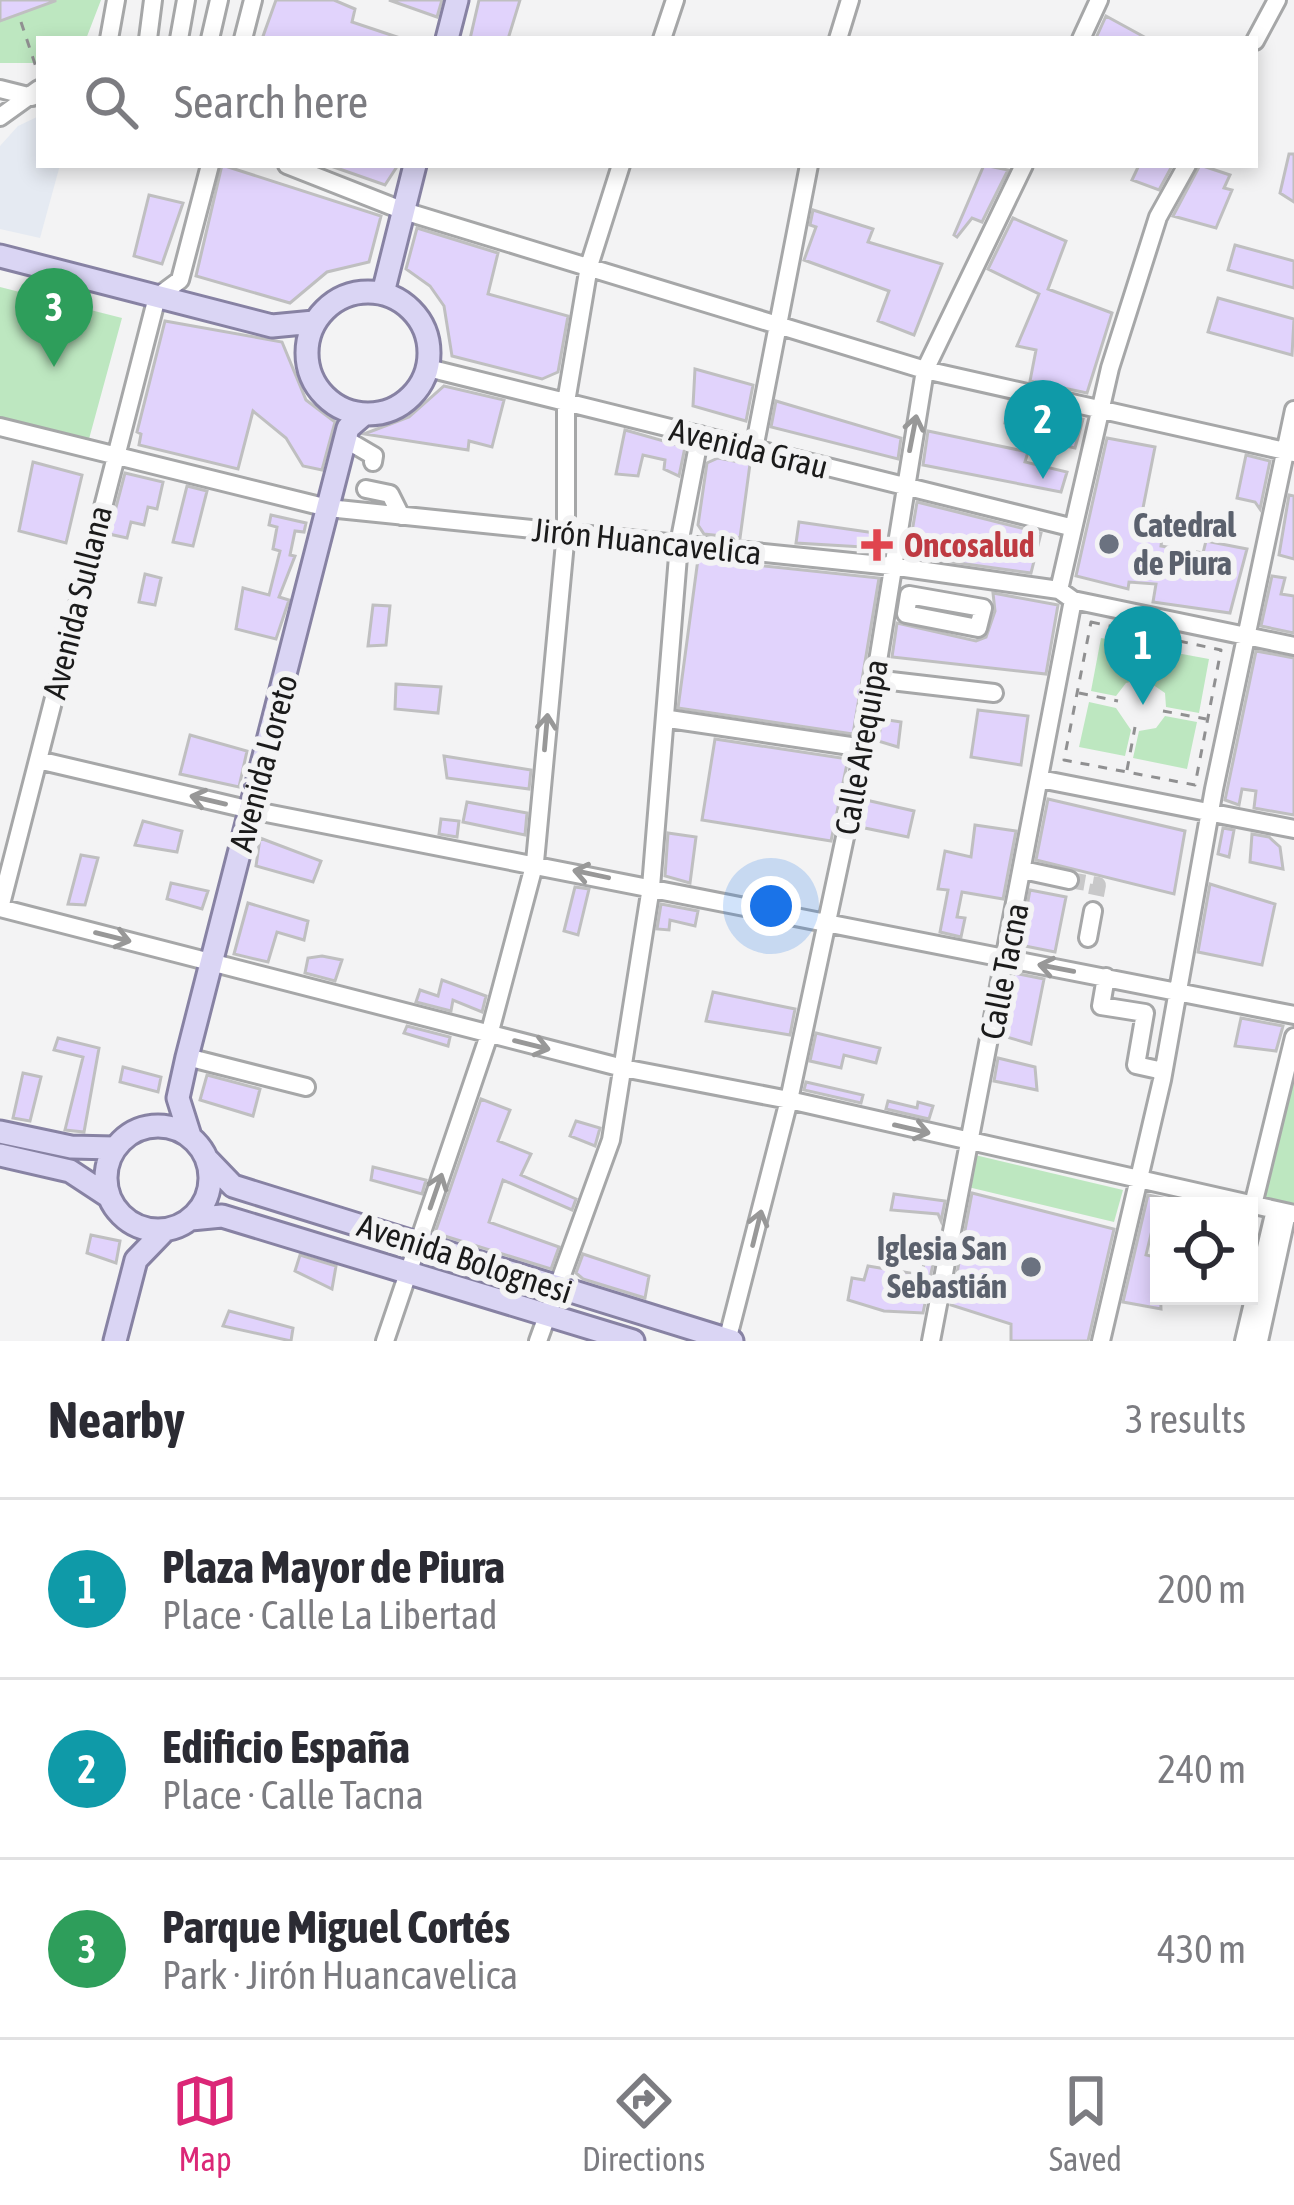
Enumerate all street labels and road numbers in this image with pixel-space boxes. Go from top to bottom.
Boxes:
street label: Avenida Grau [666,410,832,486]
street label: Avenida Sullana [35,502,119,702]
street label: Jirón Huancavelica [531,510,763,572]
street label: Calle Arequipa [827,656,895,838]
street label: Avenida Loreto [221,671,305,855]
street label: Calle Tacna [972,900,1036,1042]
street label: Avenida Bolognesi [353,1205,577,1311]

